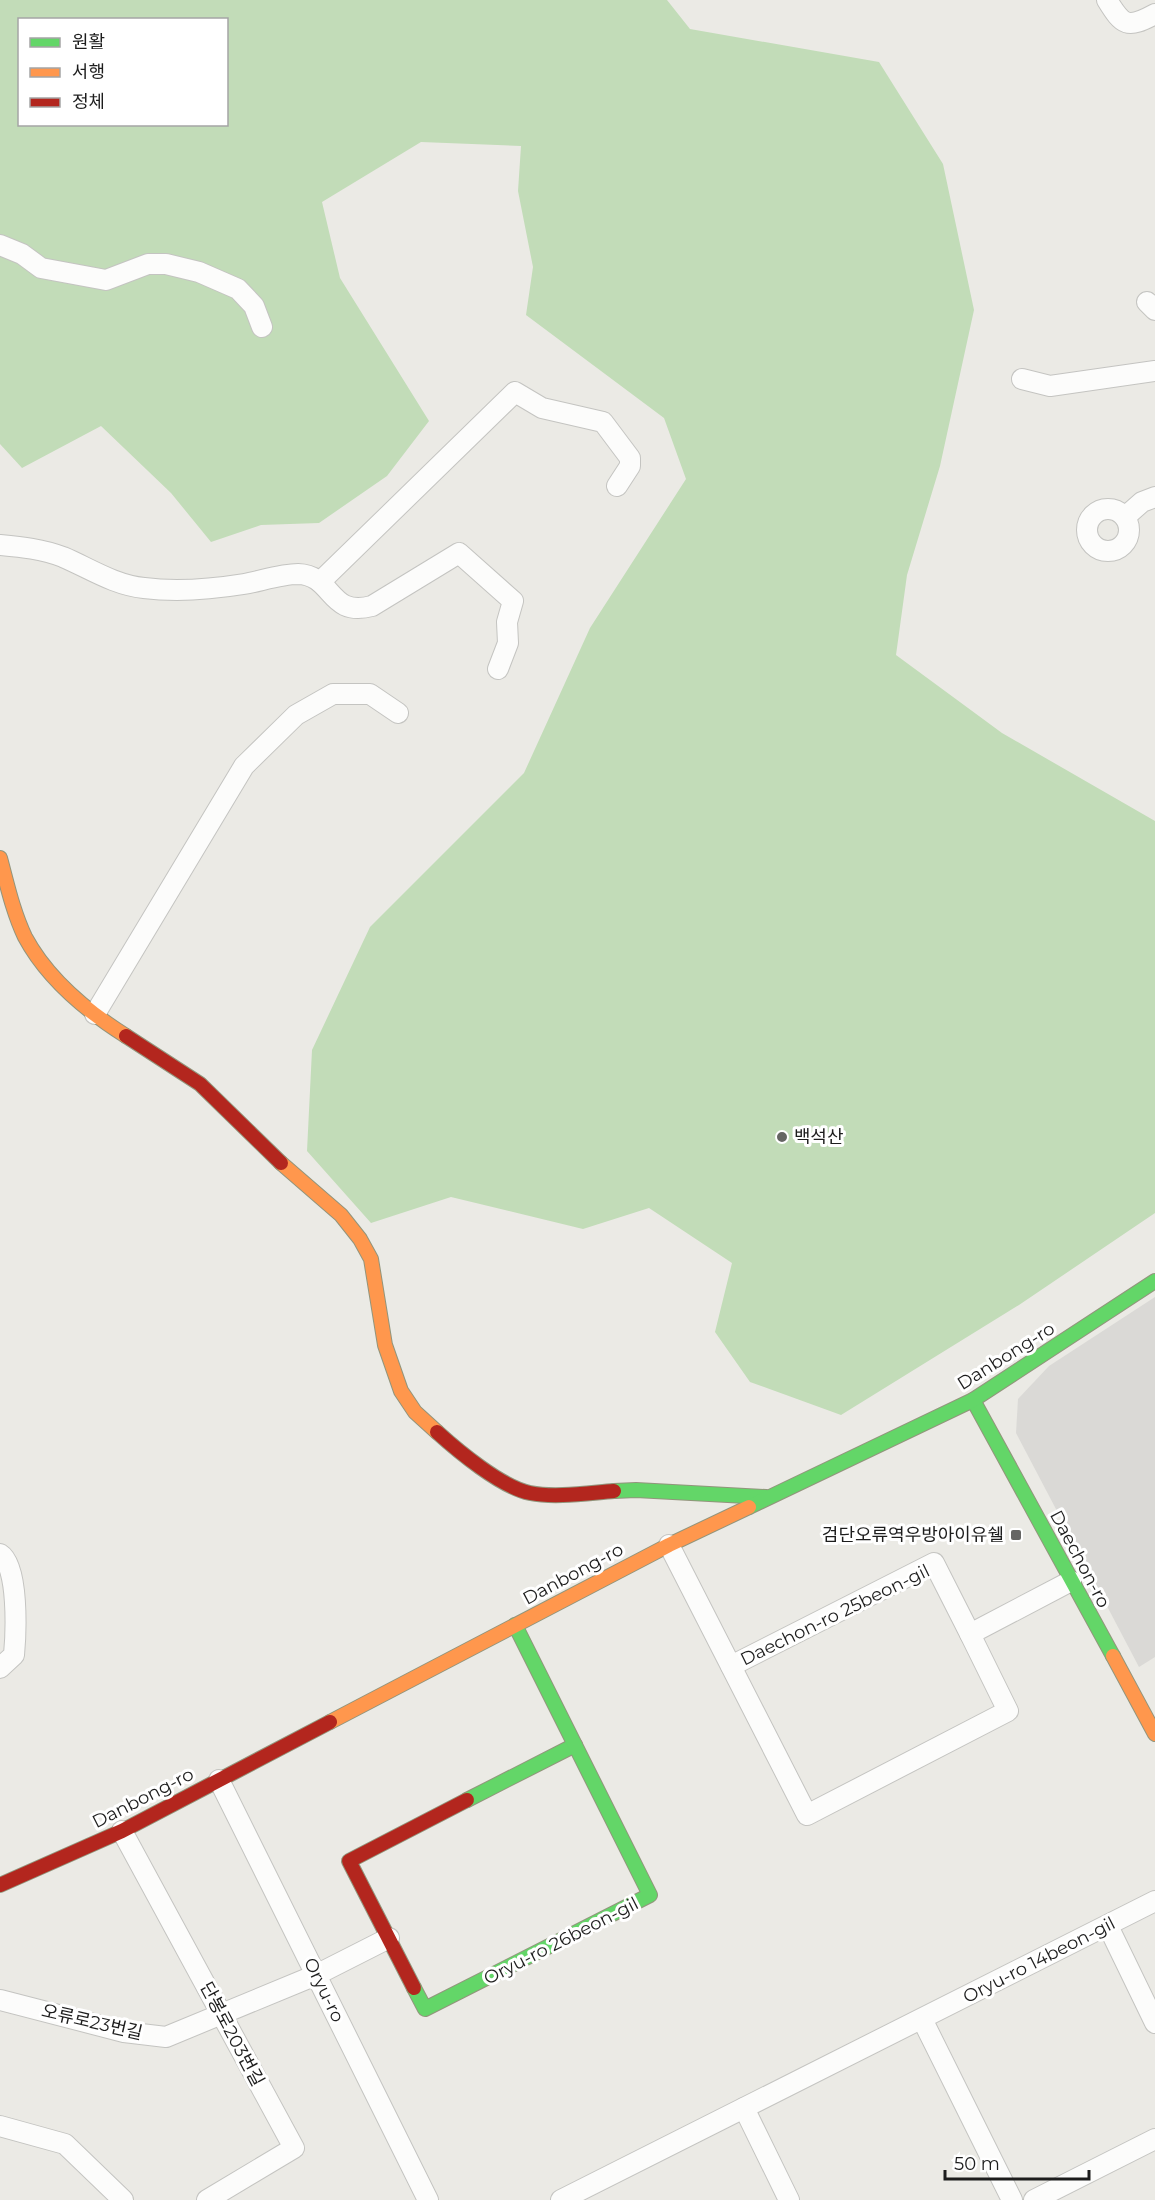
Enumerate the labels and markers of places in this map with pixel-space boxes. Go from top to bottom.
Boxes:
place label: 백석산 [794,1126,844,1148]
marker: 백석산 [775,1130,789,1144]
place label: 검단오류역우방아이유쉘 [822,1524,1004,1546]
marker: 검단오류역우방아이유쉘 [1009,1528,1023,1542]

